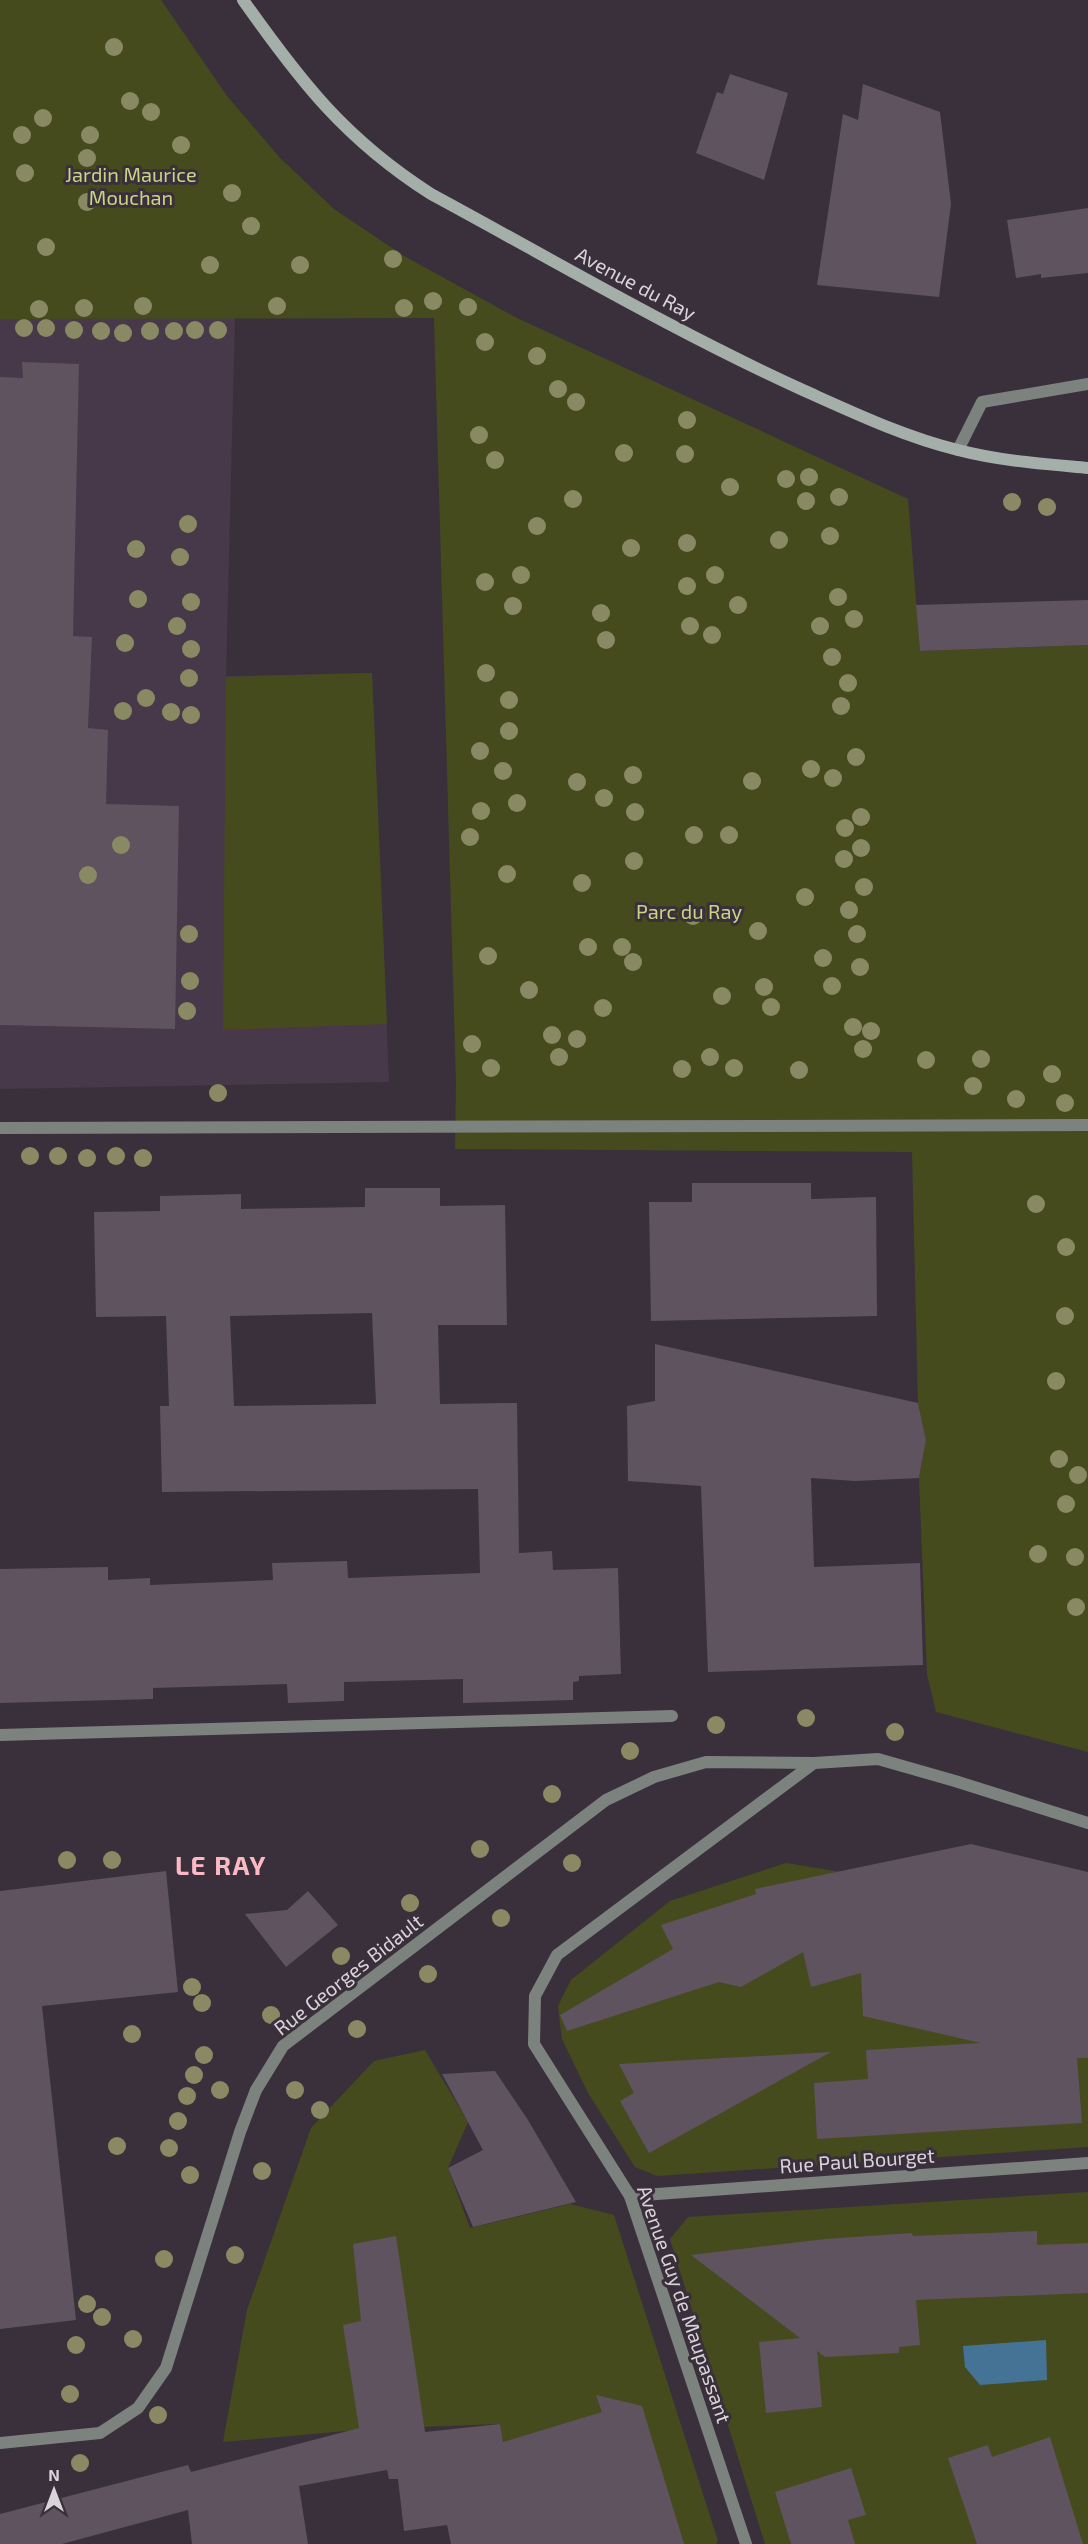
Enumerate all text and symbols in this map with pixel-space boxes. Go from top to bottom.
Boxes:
park label: Jardin Maurice Mouchan [65,162,197,209]
street label: Avenue du Ray [572,241,701,325]
park label: Parc du Ray [636,899,742,923]
district label: LE RAY [175,1849,267,1880]
street label: Rue Georges Bidault [269,1908,428,2040]
street label: Rue Paul Bourget [779,2143,936,2177]
street label: Avenue Guy de Maupassant [633,2182,737,2426]
north arrow [24,2460,84,2520]
text: N [48,2465,60,2484]

